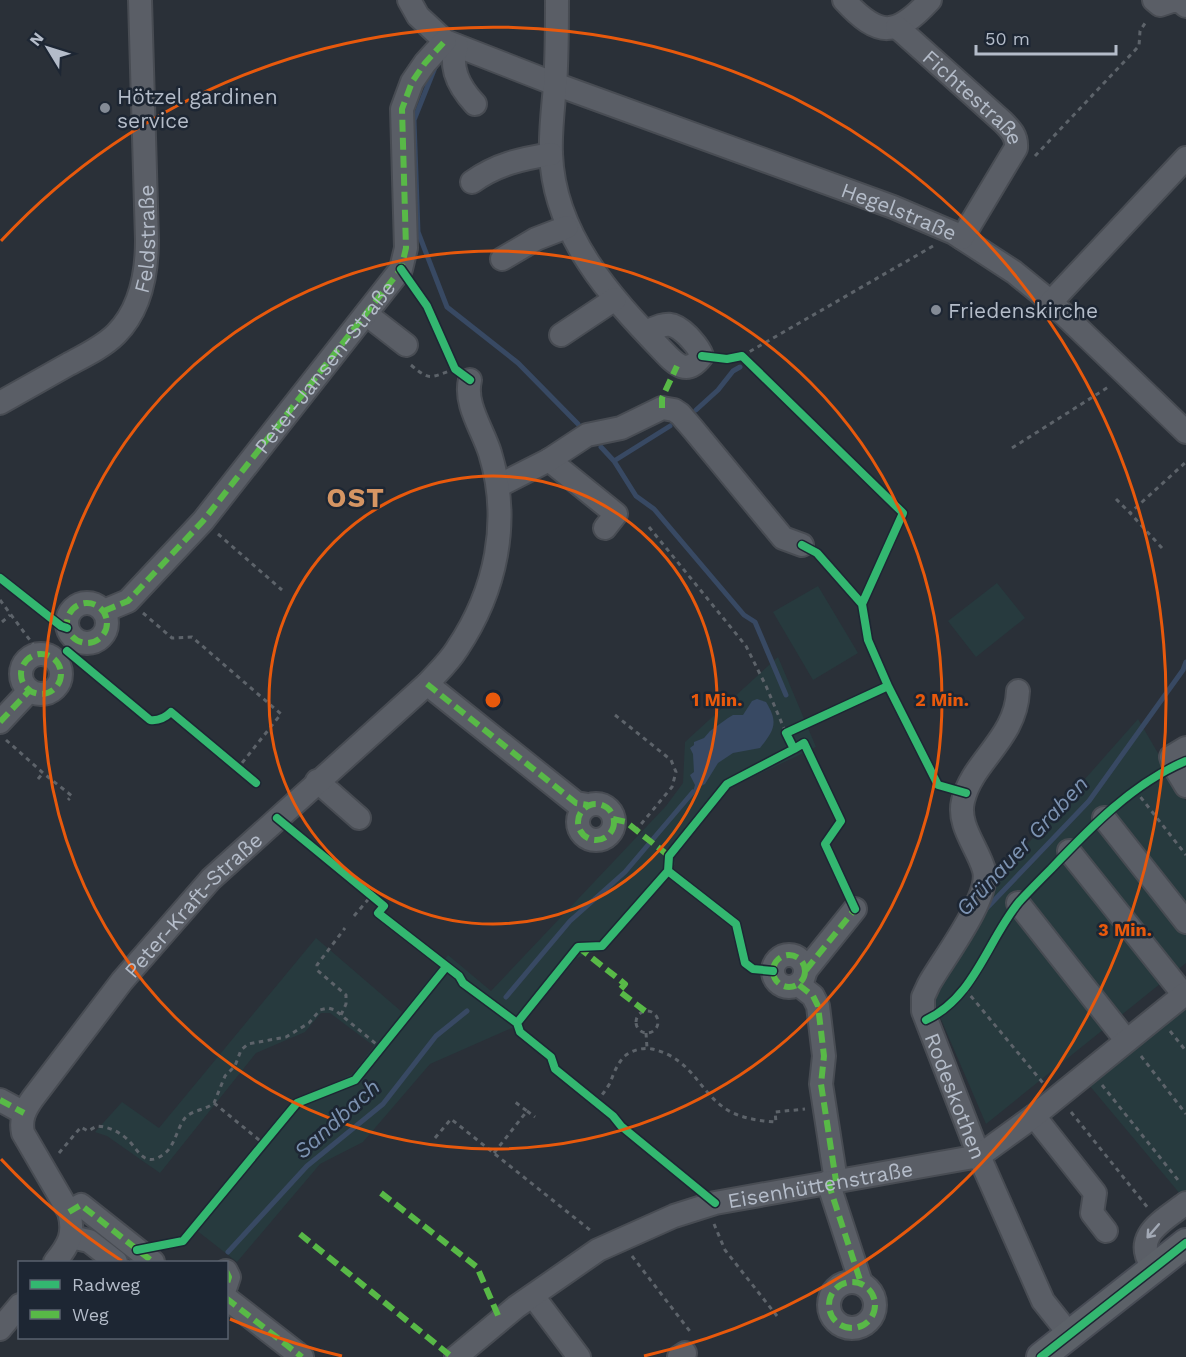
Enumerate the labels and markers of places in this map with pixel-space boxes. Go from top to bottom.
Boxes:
place label: Hötzel gardinen service [117,84,278,133]
marker: Hötzel gardinen service [98,101,112,115]
place label: Friedenskirche [948,298,1098,323]
marker: Friedenskirche [929,303,943,317]
centre of rings [483,690,503,710]

